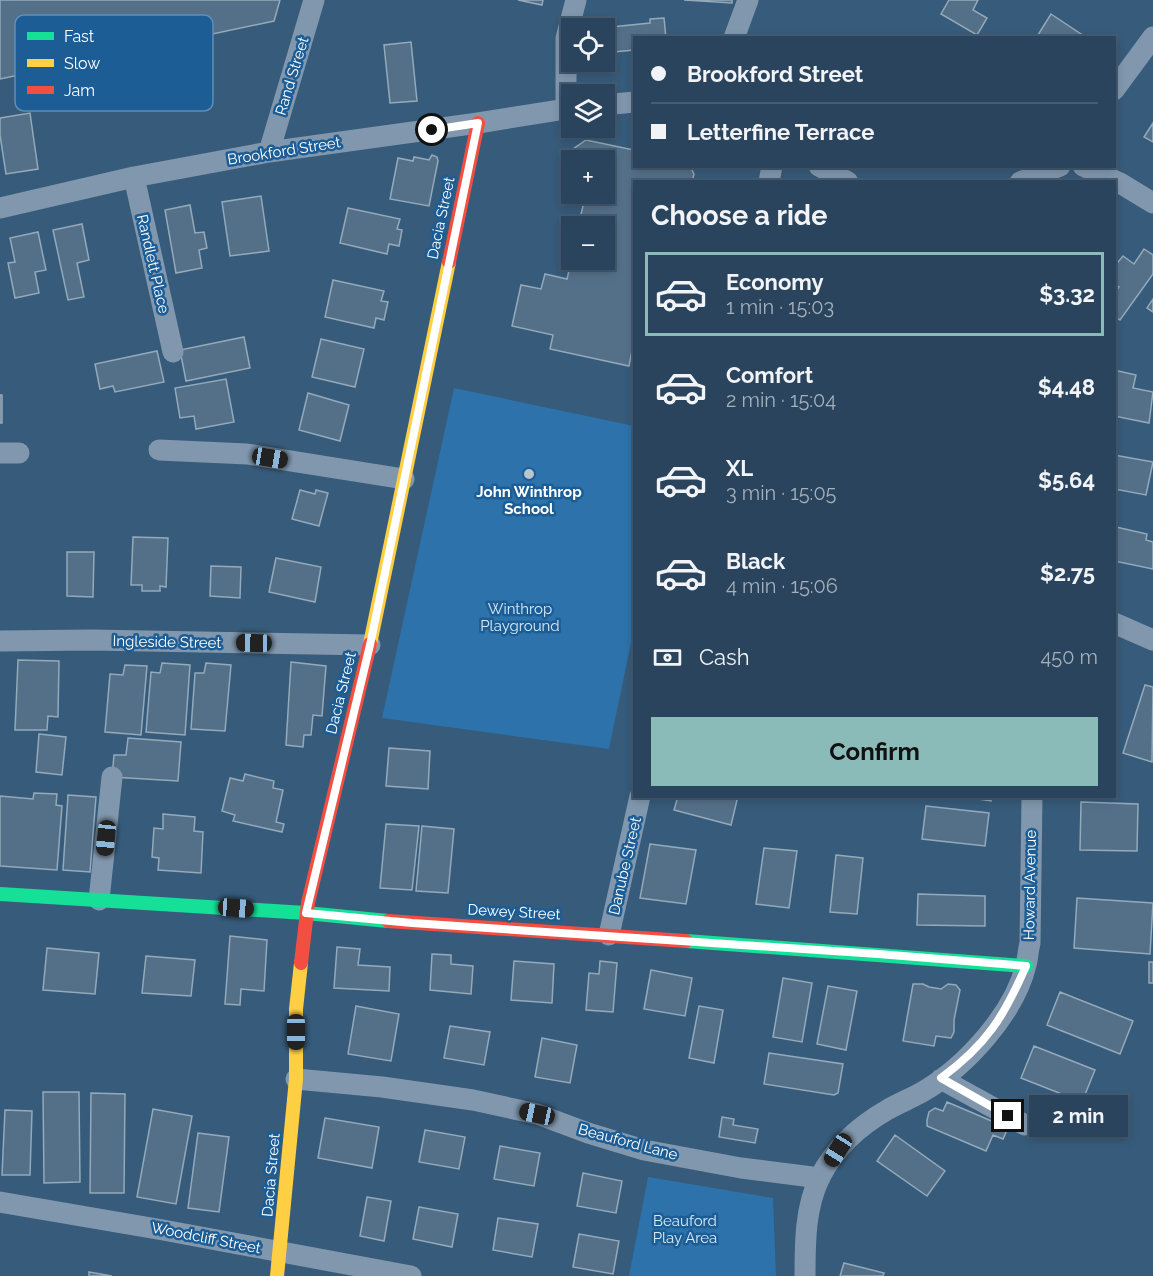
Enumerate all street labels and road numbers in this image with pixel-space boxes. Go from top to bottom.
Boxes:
street label: Rand Street [272,34,312,118]
street label: Brookford Street [226,133,342,169]
street label: Dacia Street [423,175,459,261]
street label: Randlett Place [133,213,173,316]
street label: Ingleside Street [113,632,221,652]
street label: Dacia Street [322,650,360,736]
street label: Danube Street [605,815,645,917]
street label: Howard Avenue [1020,830,1040,940]
street label: Dewey Street [467,901,561,923]
street label: Beauford Lane [576,1120,680,1164]
street label: Dacia Street [258,1132,284,1218]
street label: Woodcliff Street [150,1219,262,1257]

